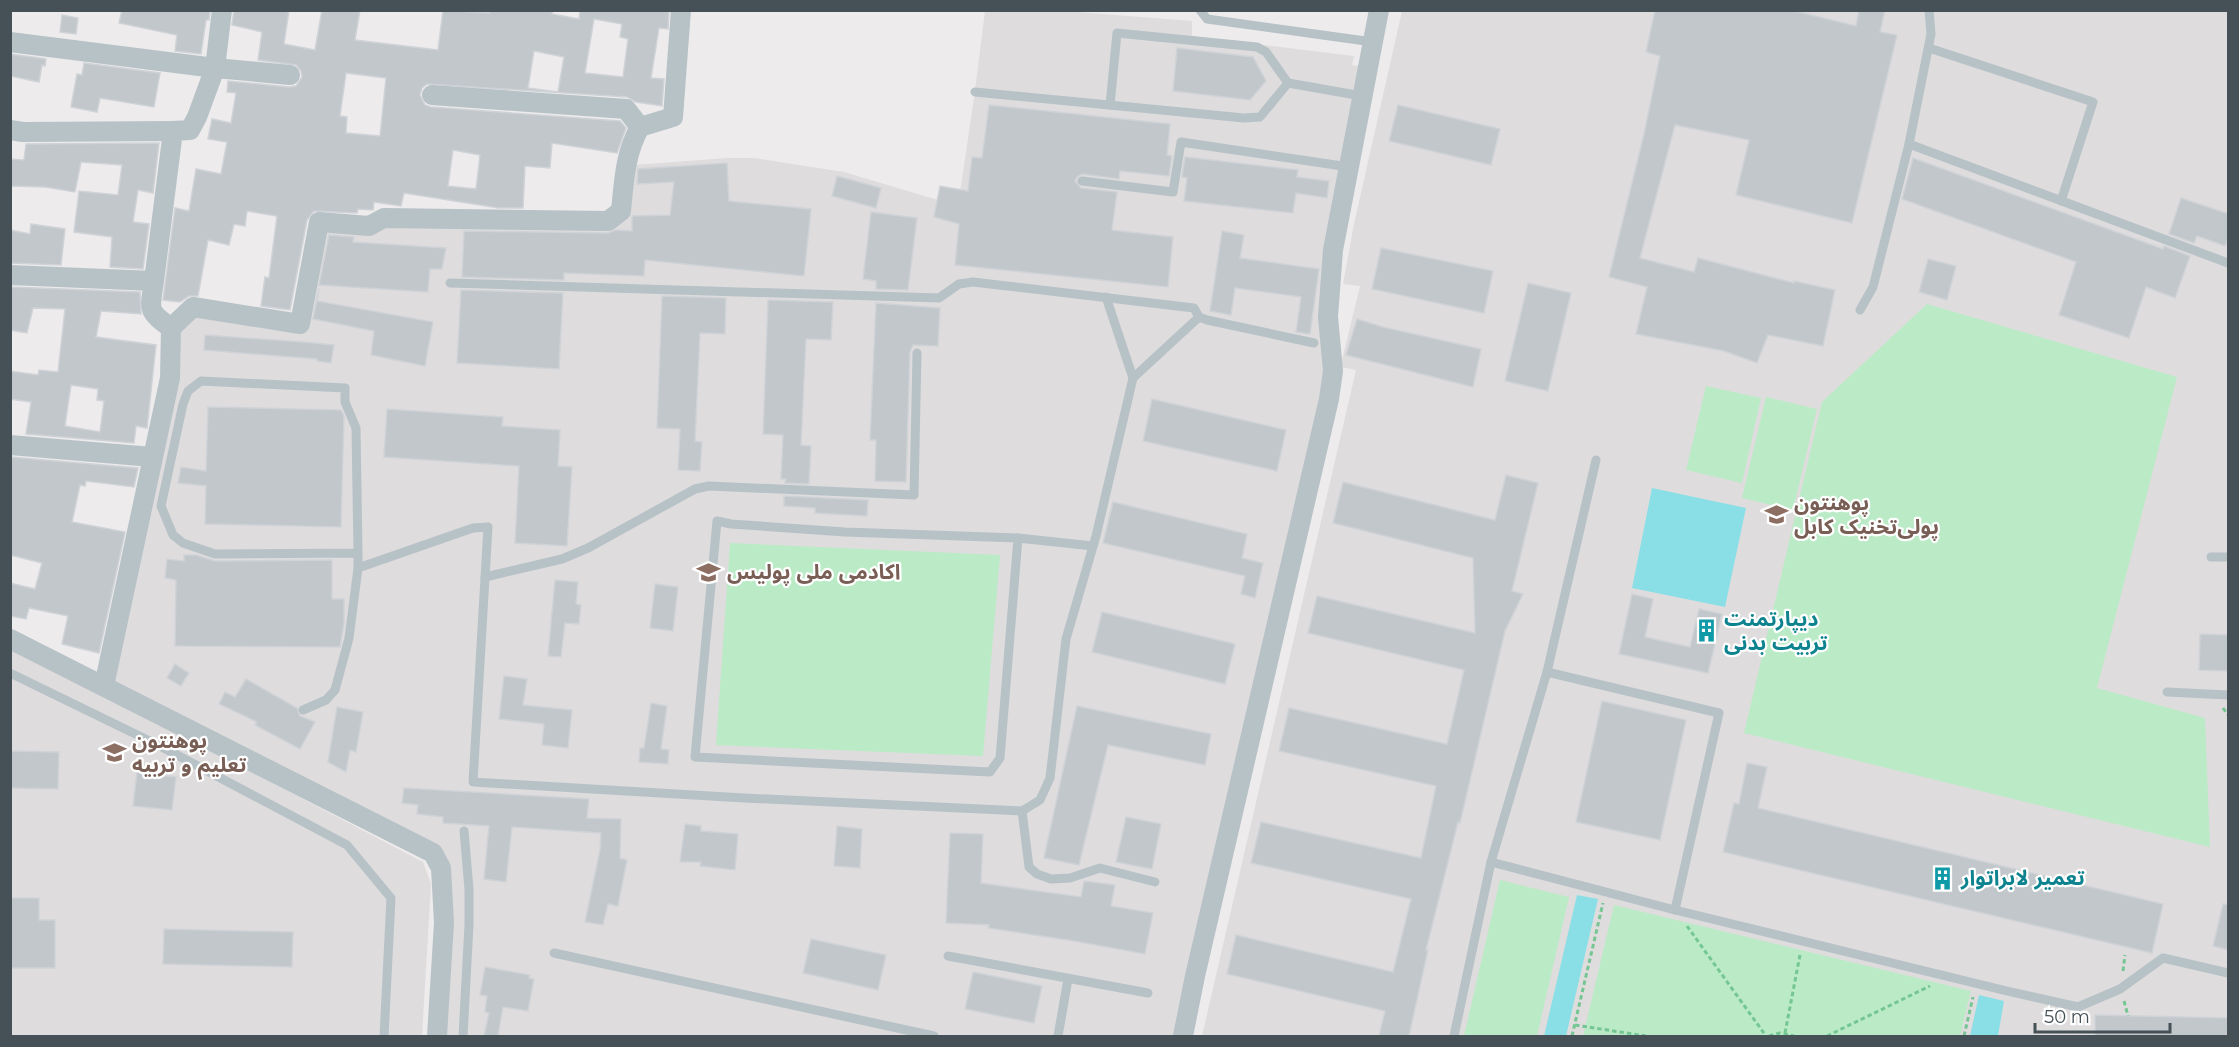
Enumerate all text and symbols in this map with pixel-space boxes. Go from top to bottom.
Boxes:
place label: پوهنتون پولی‌تخنیک کابل [1794,490,1939,541]
school or university icon: پوهنتون پولی‌تخنیک کابل [1763,502,1789,528]
school or university icon: اکادمی ملی پولیس [696,559,722,585]
place label: اکادمی ملی پولیس [727,559,901,586]
place label: دیپارتمنت تربیت بدنی [1724,606,1828,655]
building icon: دیپارتمنت تربیت بدنی [1693,618,1719,644]
place label: پوهنتون تعلیم و تربیه [132,728,247,780]
school or university icon: پوهنتون تعلیم و تربیه [101,740,127,766]
building icon: تعمیر لابراتوار [1930,865,1956,891]
place label: تعمیر لابراتوار [1960,865,2085,890]
scale bar [2035,996,2170,1034]
text: 50 m [2044,1006,2090,1028]

